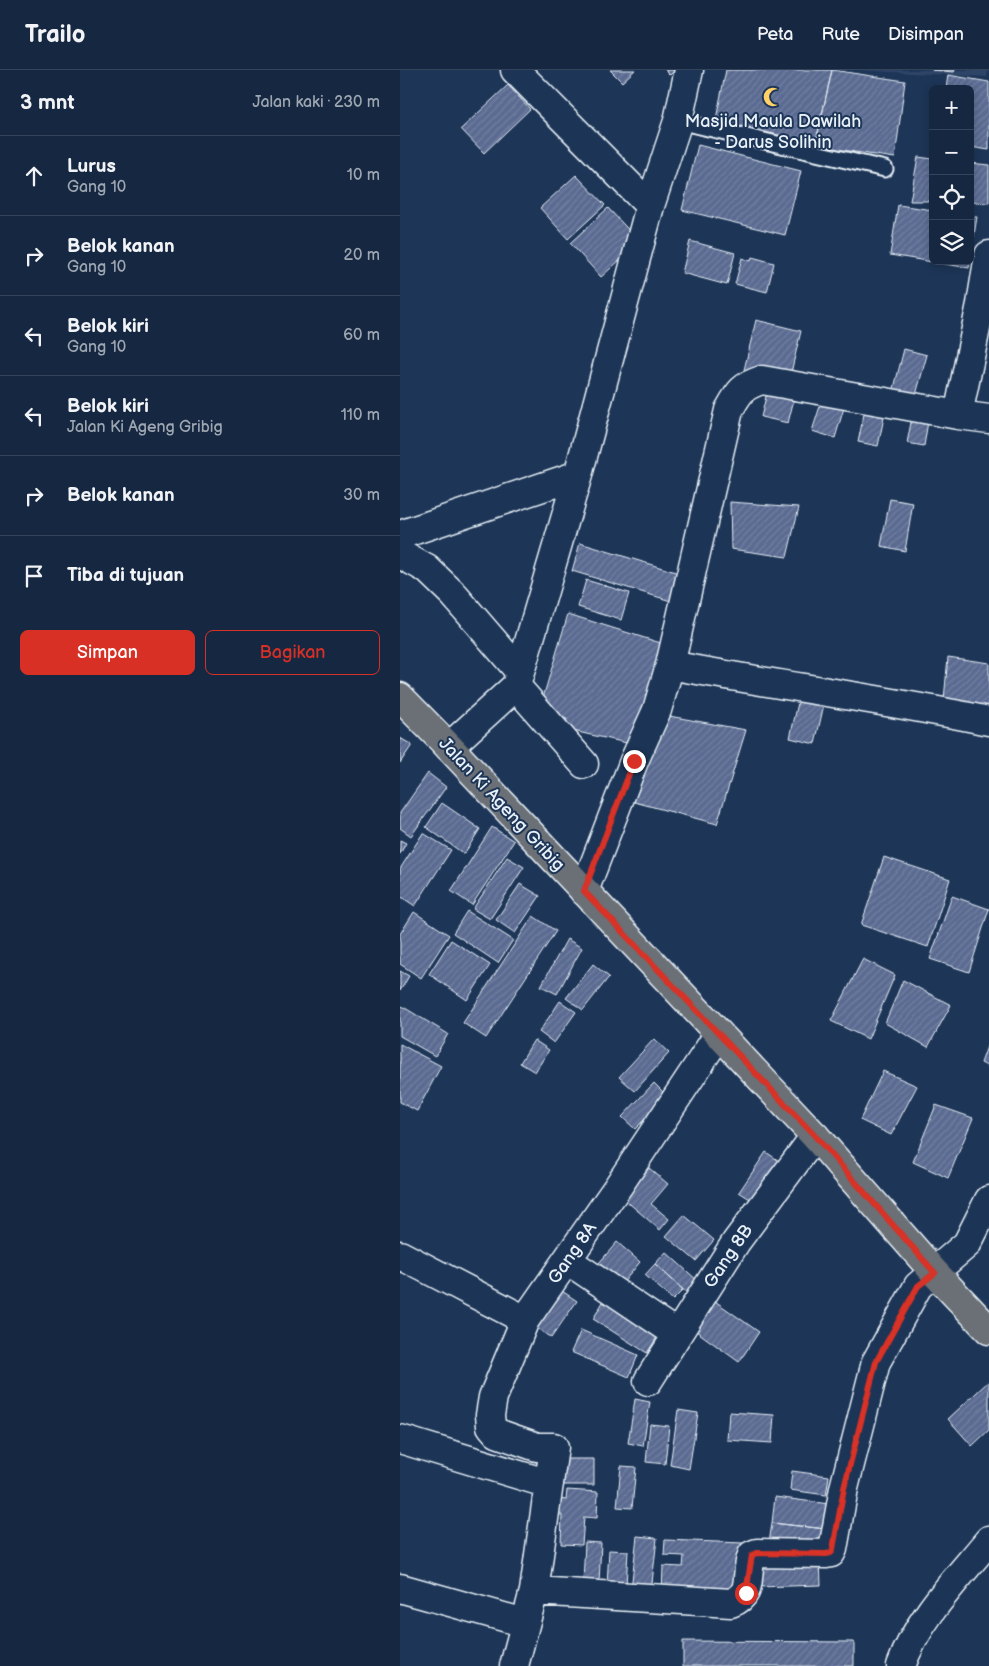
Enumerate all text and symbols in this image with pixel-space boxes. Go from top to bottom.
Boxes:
text: Trailo [25,20,85,49]
text: Peta [757,24,793,45]
text: Rute [821,24,860,45]
text: Disimpan [888,24,964,45]
map controls [929,85,974,265]
button: + [929,85,974,130]
mosque icon: Masjid Maula Dawilah - Darus Solihin [762,86,784,108]
text: 3 mnt [20,90,75,115]
text: Jalan kaki · 230 m [252,93,380,112]
place label: Masjid Maula Dawilah - Darus Solihin [685,111,861,153]
button: − [929,130,974,175]
text: Lurus [67,155,116,178]
icon: ahead [20,162,48,190]
text: 10 m [347,166,380,185]
button: locate [929,175,974,220]
text: Gang 10 [67,178,126,197]
button: layers [929,220,974,265]
text: Belok kanan [67,235,175,258]
icon: right [20,242,48,270]
text: 20 m [344,246,380,265]
text: Gang 10 [67,258,126,277]
text: Belok kiri [67,315,149,338]
icon: left [20,322,48,350]
text: 60 m [343,326,380,345]
text: Gang 10 [67,338,126,357]
text: Belok kiri [67,395,149,418]
icon: left [20,402,48,430]
text: 110 m [341,406,380,425]
text: Jalan Ki Ageng Gribig [67,418,223,437]
icon: right [20,482,48,510]
text: Belok kanan [67,484,175,507]
text: 30 m [343,486,380,505]
icon: arrive [20,562,48,590]
text: Tiba di tujuan [67,564,184,587]
button: Simpan [20,630,195,675]
button: Bagikan [205,630,380,675]
street label: Jalan Ki Ageng Gribig [434,733,569,876]
route end [623,750,646,773]
street label: Gang 8A [544,1218,601,1288]
street label: Gang 8B [700,1221,757,1292]
route start [735,1582,758,1605]

